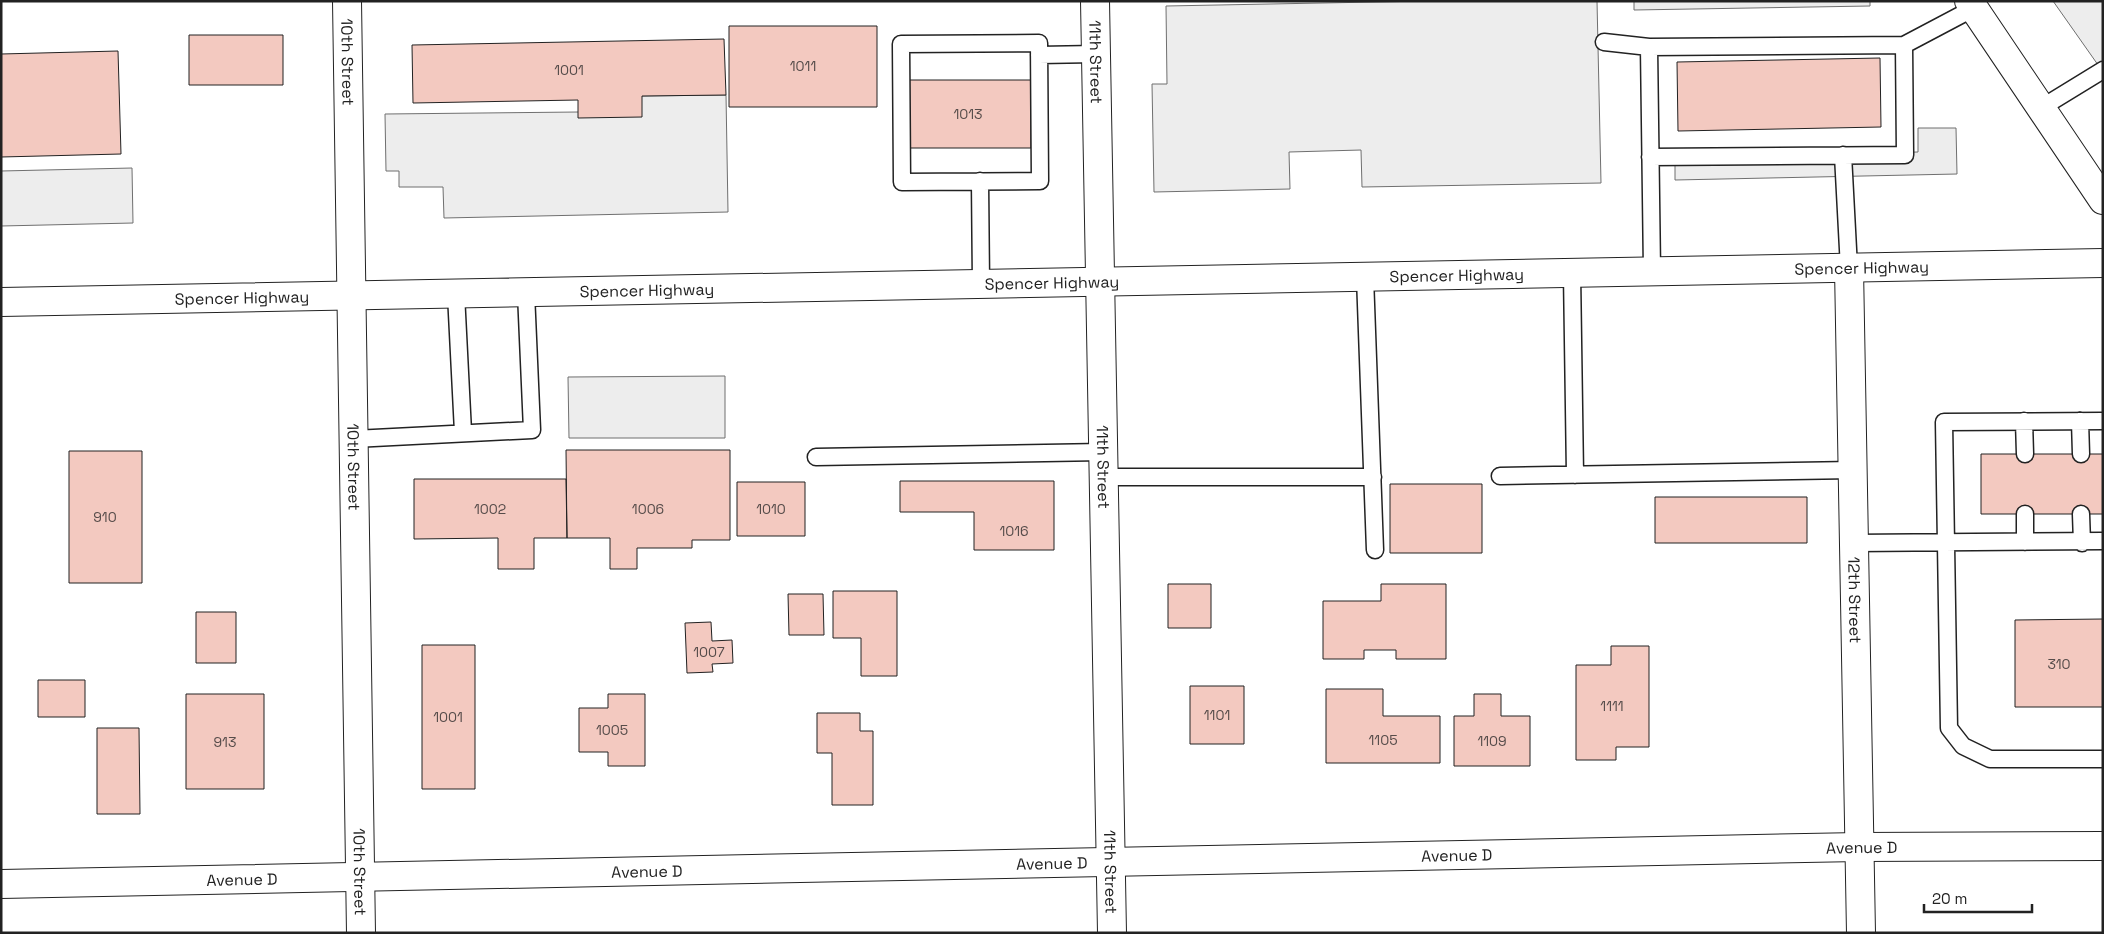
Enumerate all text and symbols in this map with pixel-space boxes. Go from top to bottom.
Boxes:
street label: 10th Street [336,18,359,106]
street label: 11th Street [1084,20,1107,104]
house number: 1011 [790,57,816,75]
house number: 1001 [554,61,584,79]
house number: 1013 [953,105,983,123]
street label: Spencer Highway [1794,256,1929,280]
street label: Spencer Highway [1389,264,1524,287]
street label: Spencer Highway [984,271,1119,295]
street label: Spencer Highway [579,279,714,302]
street label: Spencer Highway [174,286,309,310]
street label: 10th Street [342,423,365,511]
street label: 11th Street [1092,425,1114,509]
house number: 1002 [474,500,506,518]
house number: 1006 [632,500,664,518]
house number: 1010 [756,500,786,518]
house number: 910 [93,508,117,526]
house number: 1016 [999,522,1029,540]
street label: 12th Street [1843,556,1866,643]
house number: 1007 [693,643,725,661]
house number: 310 [2047,655,2071,673]
house number: 1111 [1600,697,1624,715]
house number: 1101 [1204,706,1230,724]
house number: 1001 [433,708,463,726]
house number: 1005 [596,721,628,739]
house number: 1105 [1368,731,1398,749]
house number: 1109 [1477,732,1507,750]
house number: 913 [214,733,236,751]
street label: 10th Street [348,828,371,916]
street label: 11th Street [1099,830,1122,914]
street label: Avenue D [1826,837,1897,859]
street label: Avenue D [1421,844,1493,867]
street label: Avenue D [1016,852,1088,875]
street label: Avenue D [611,860,683,883]
street label: Avenue D [206,868,278,891]
scale bar [1924,882,2032,914]
text: 20 m [1932,889,1967,908]

